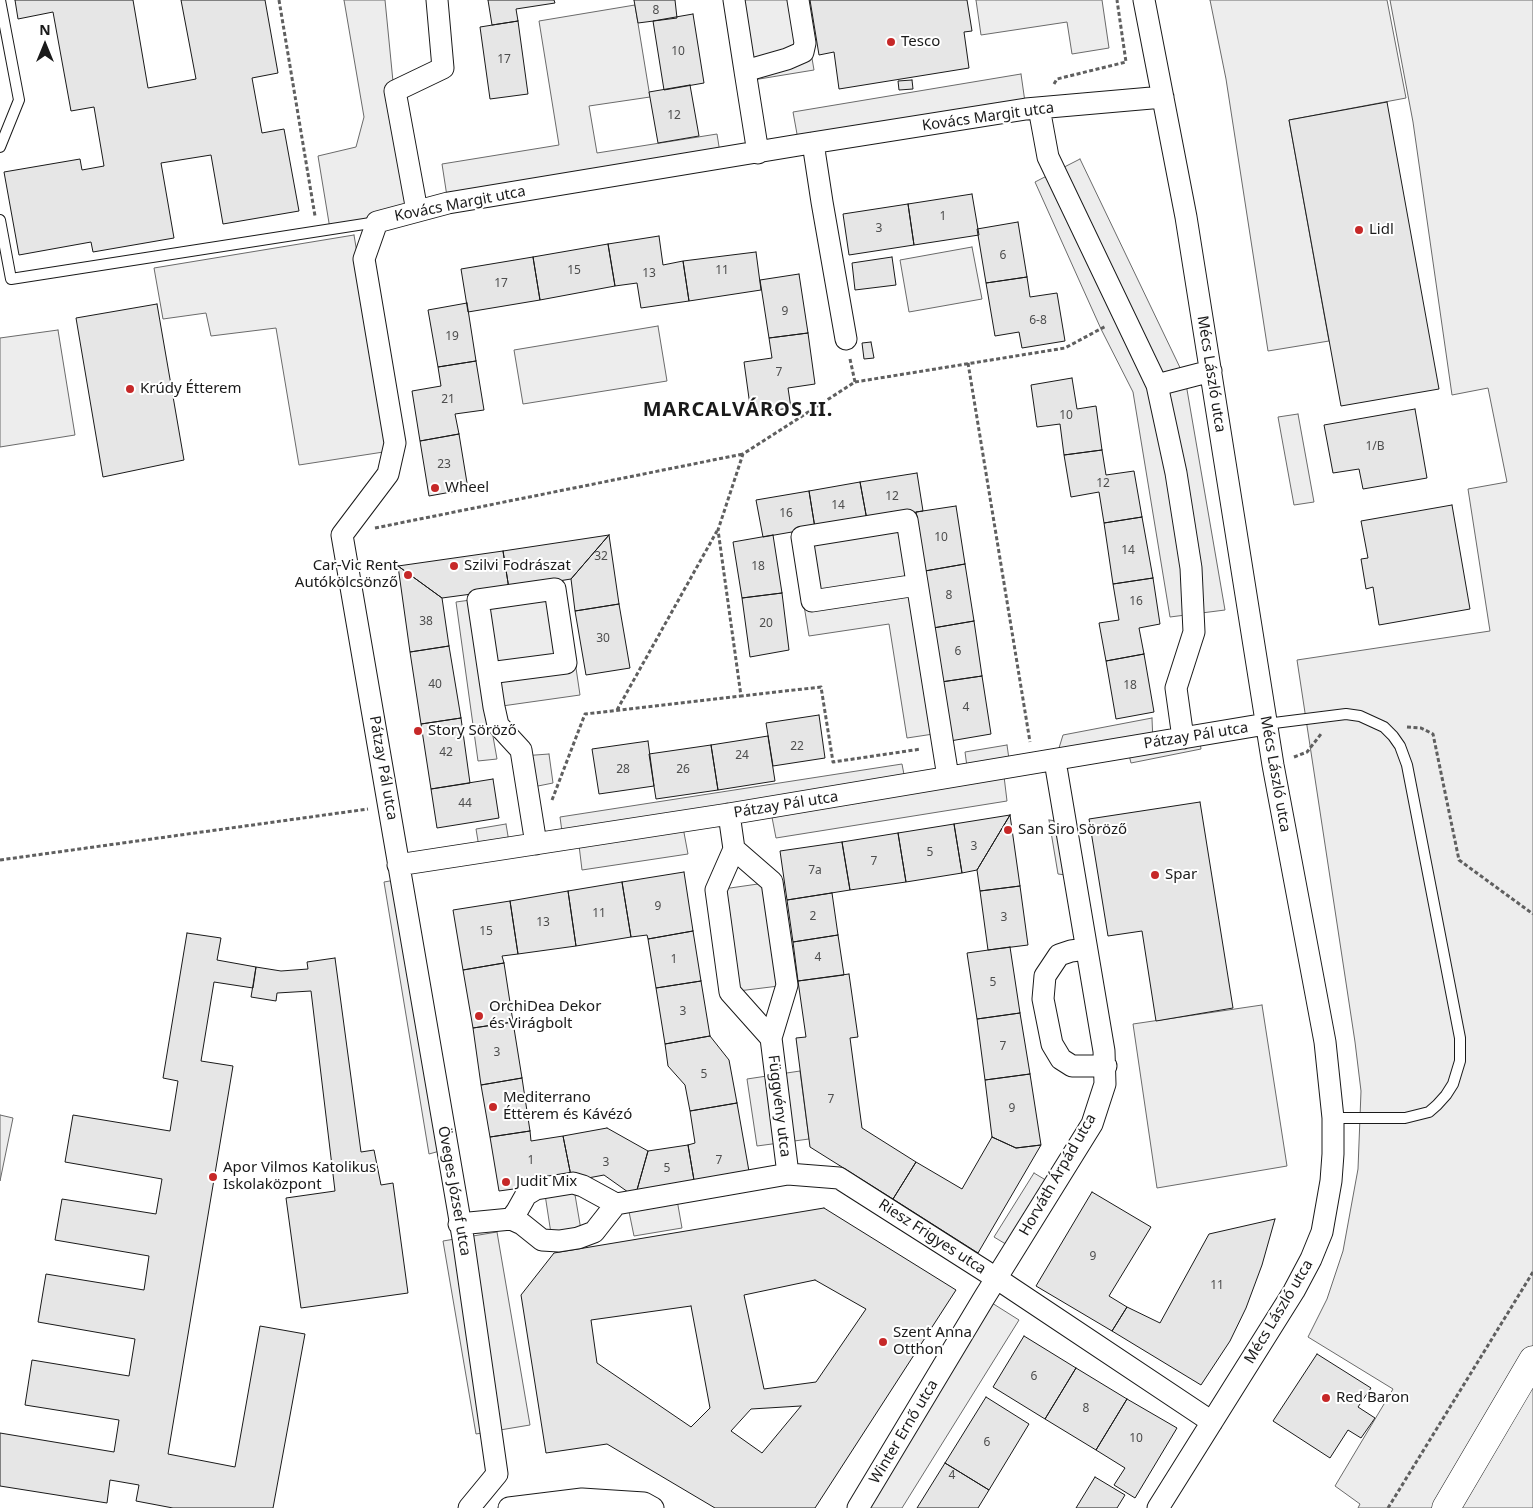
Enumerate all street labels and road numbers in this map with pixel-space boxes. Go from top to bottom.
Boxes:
street label: Kovács Margit utca [921,99,1055,135]
street label: Kovács Margit utca [393,182,527,226]
street label: Mécs László utca [1193,314,1229,434]
street label: Pátzay Pál utca [365,714,401,822]
street label: Mécs László utca [1256,714,1294,834]
street label: Pátzay Pál utca [1143,719,1249,753]
street label: Pátzay Pál utca [733,788,839,822]
street label: Függvény utca [764,1054,794,1158]
street label: Horváth Árpád utca [1016,1111,1100,1239]
street label: Öveges József utca [434,1125,474,1257]
street label: Riesz Frigyes utca [875,1196,989,1278]
street label: Mécs László utca [1241,1257,1317,1367]
street label: Winter Ernő utca [866,1377,942,1487]

